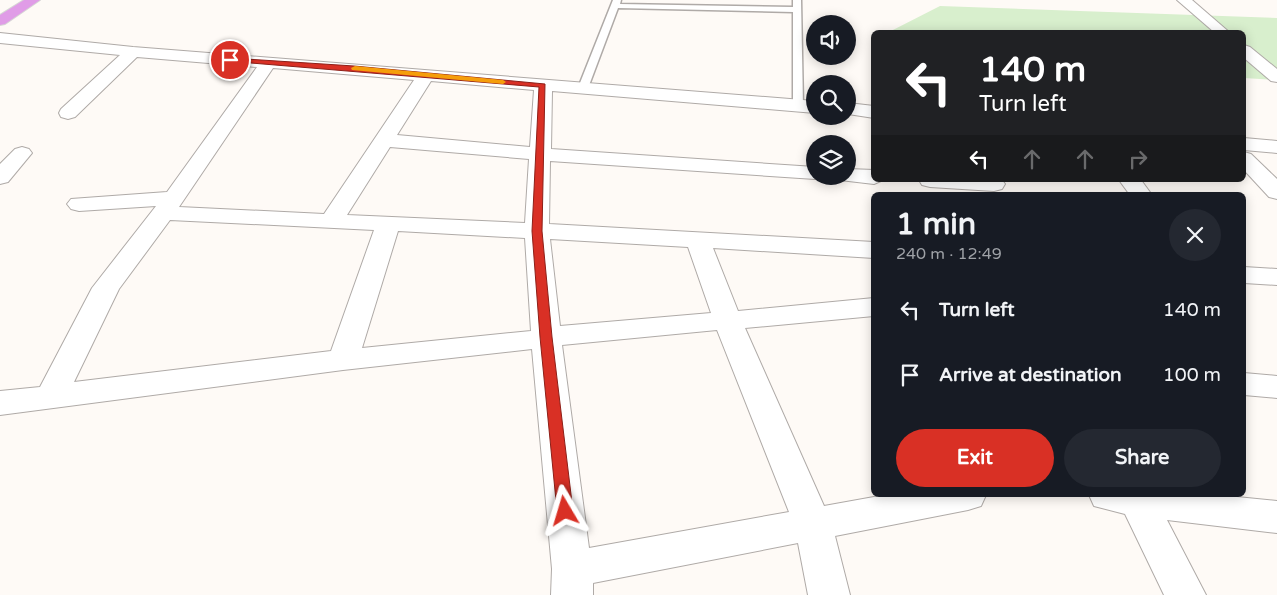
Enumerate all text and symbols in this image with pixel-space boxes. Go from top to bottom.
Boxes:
map controls [806,15,856,185]
button: sound [806,15,856,65]
pin [209,39,251,81]
icon: arrive [216,46,244,74]
text: 140 m [979,49,1086,91]
icon: left [896,50,961,115]
button: search [806,75,856,125]
text: Turn left [979,91,1067,117]
button: layers [806,135,856,185]
icon: left [965,145,993,173]
icon: ahead [1018,145,1046,173]
icon: ahead [1071,145,1099,173]
icon: right [1124,145,1152,173]
text: 1 min [896,206,976,243]
button: close [1169,209,1221,261]
text: 240 m · 12:49 [896,244,1002,264]
icon: left [896,296,924,324]
text: Turn left [939,299,1015,321]
text: 140 m [1163,299,1221,321]
icon: arrive [896,361,924,389]
text: Arrive at destination [939,364,1122,386]
text: 100 m [1163,364,1221,386]
button: Exit [896,429,1054,487]
button: Share [1064,429,1221,487]
position arrow [538,484,590,536]

